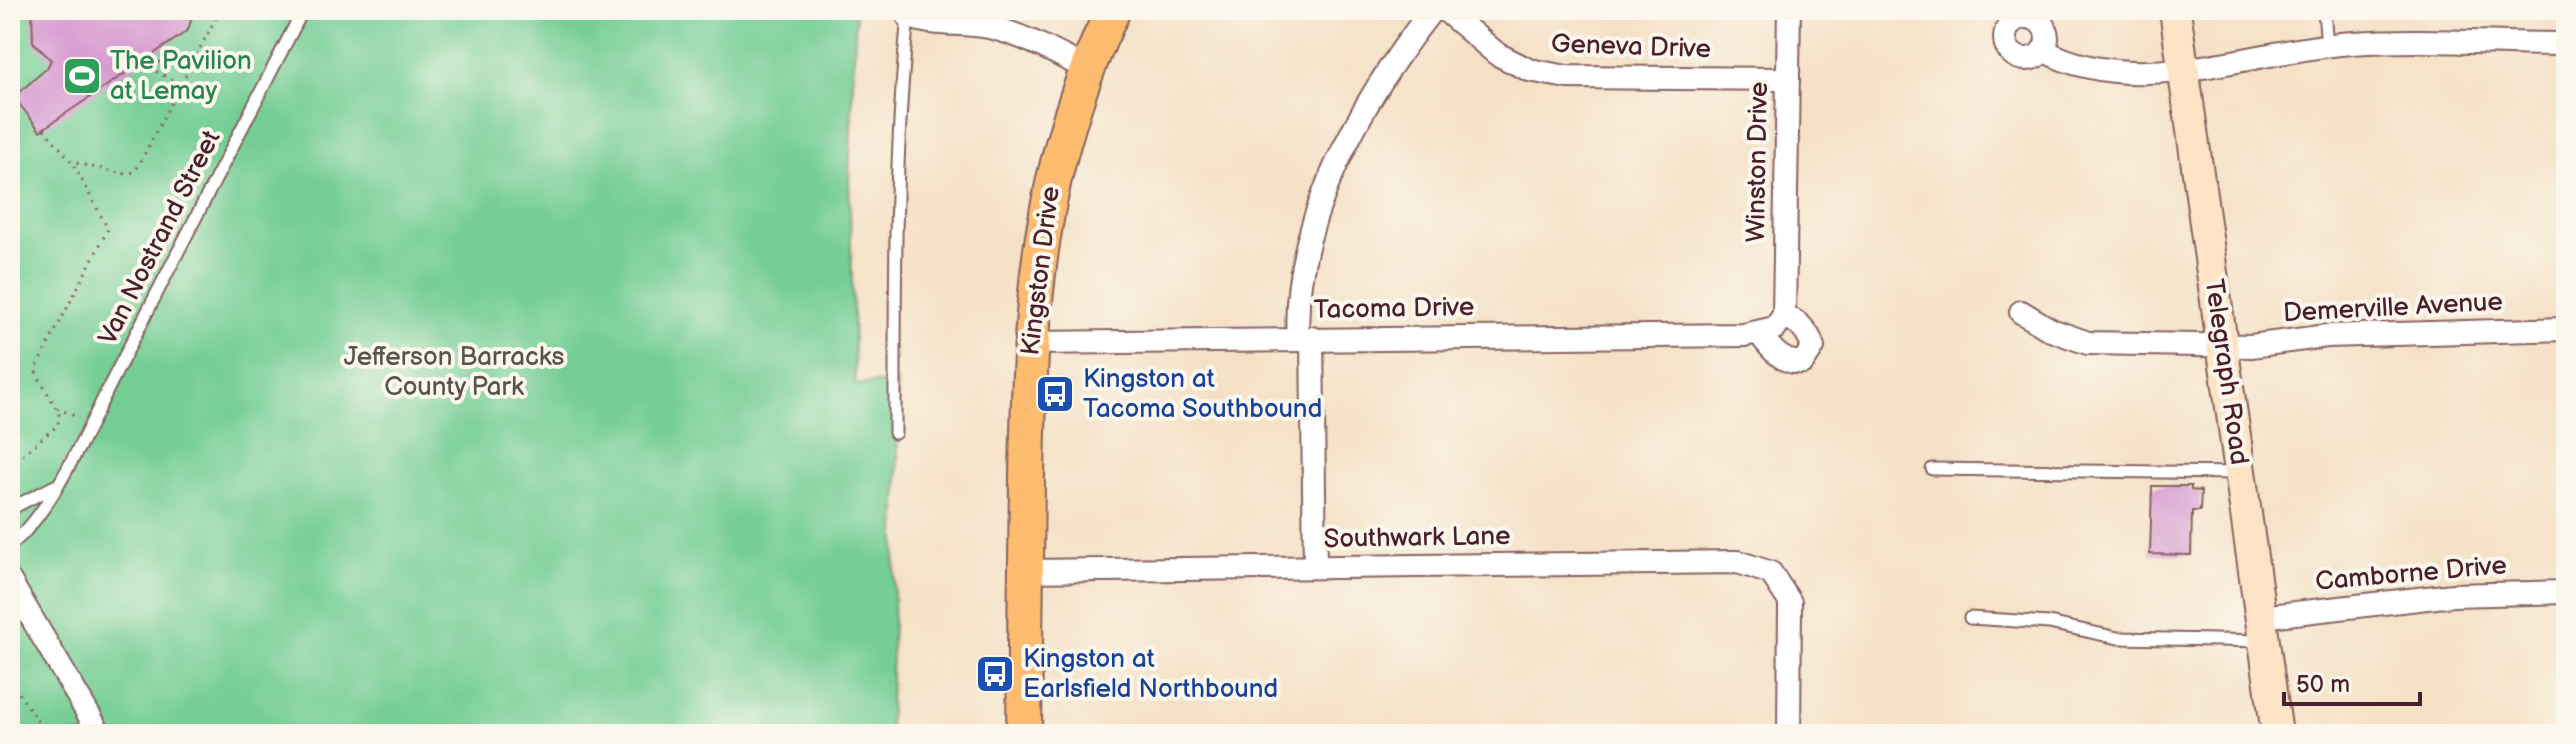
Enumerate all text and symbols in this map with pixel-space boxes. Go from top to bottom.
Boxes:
street label: Geneva Drive [1551,29,1711,65]
place label: The Pavilion at Lemay [110,46,252,107]
sports icon: The Pavilion at Lemay [61,55,103,97]
street label: Winston Drive [1741,81,1775,243]
street label: Van Nostrand Street [92,126,228,350]
street label: Kingston Drive [1015,185,1067,357]
street label: Telegraph Road [2198,277,2254,467]
street label: Demerville Avenue [2282,287,2504,329]
street label: Tacoma Drive [1313,292,1475,326]
park label: Jefferson Barracks County Park [344,342,564,403]
place label: Kingston at Tacoma Southbound [1083,364,1322,425]
bus stop icon: Kingston at Tacoma Southbound [1034,373,1076,415]
street label: Southwark Lane [1323,521,1511,555]
street label: Camborne Drive [2314,550,2508,598]
place label: Kingston at Earlsfield Northbound [1023,644,1278,705]
bus stop icon: Kingston at Earlsfield Northbound [974,653,1016,695]
scale bar [2284,656,2420,706]
text: 50 m [2296,670,2350,699]

